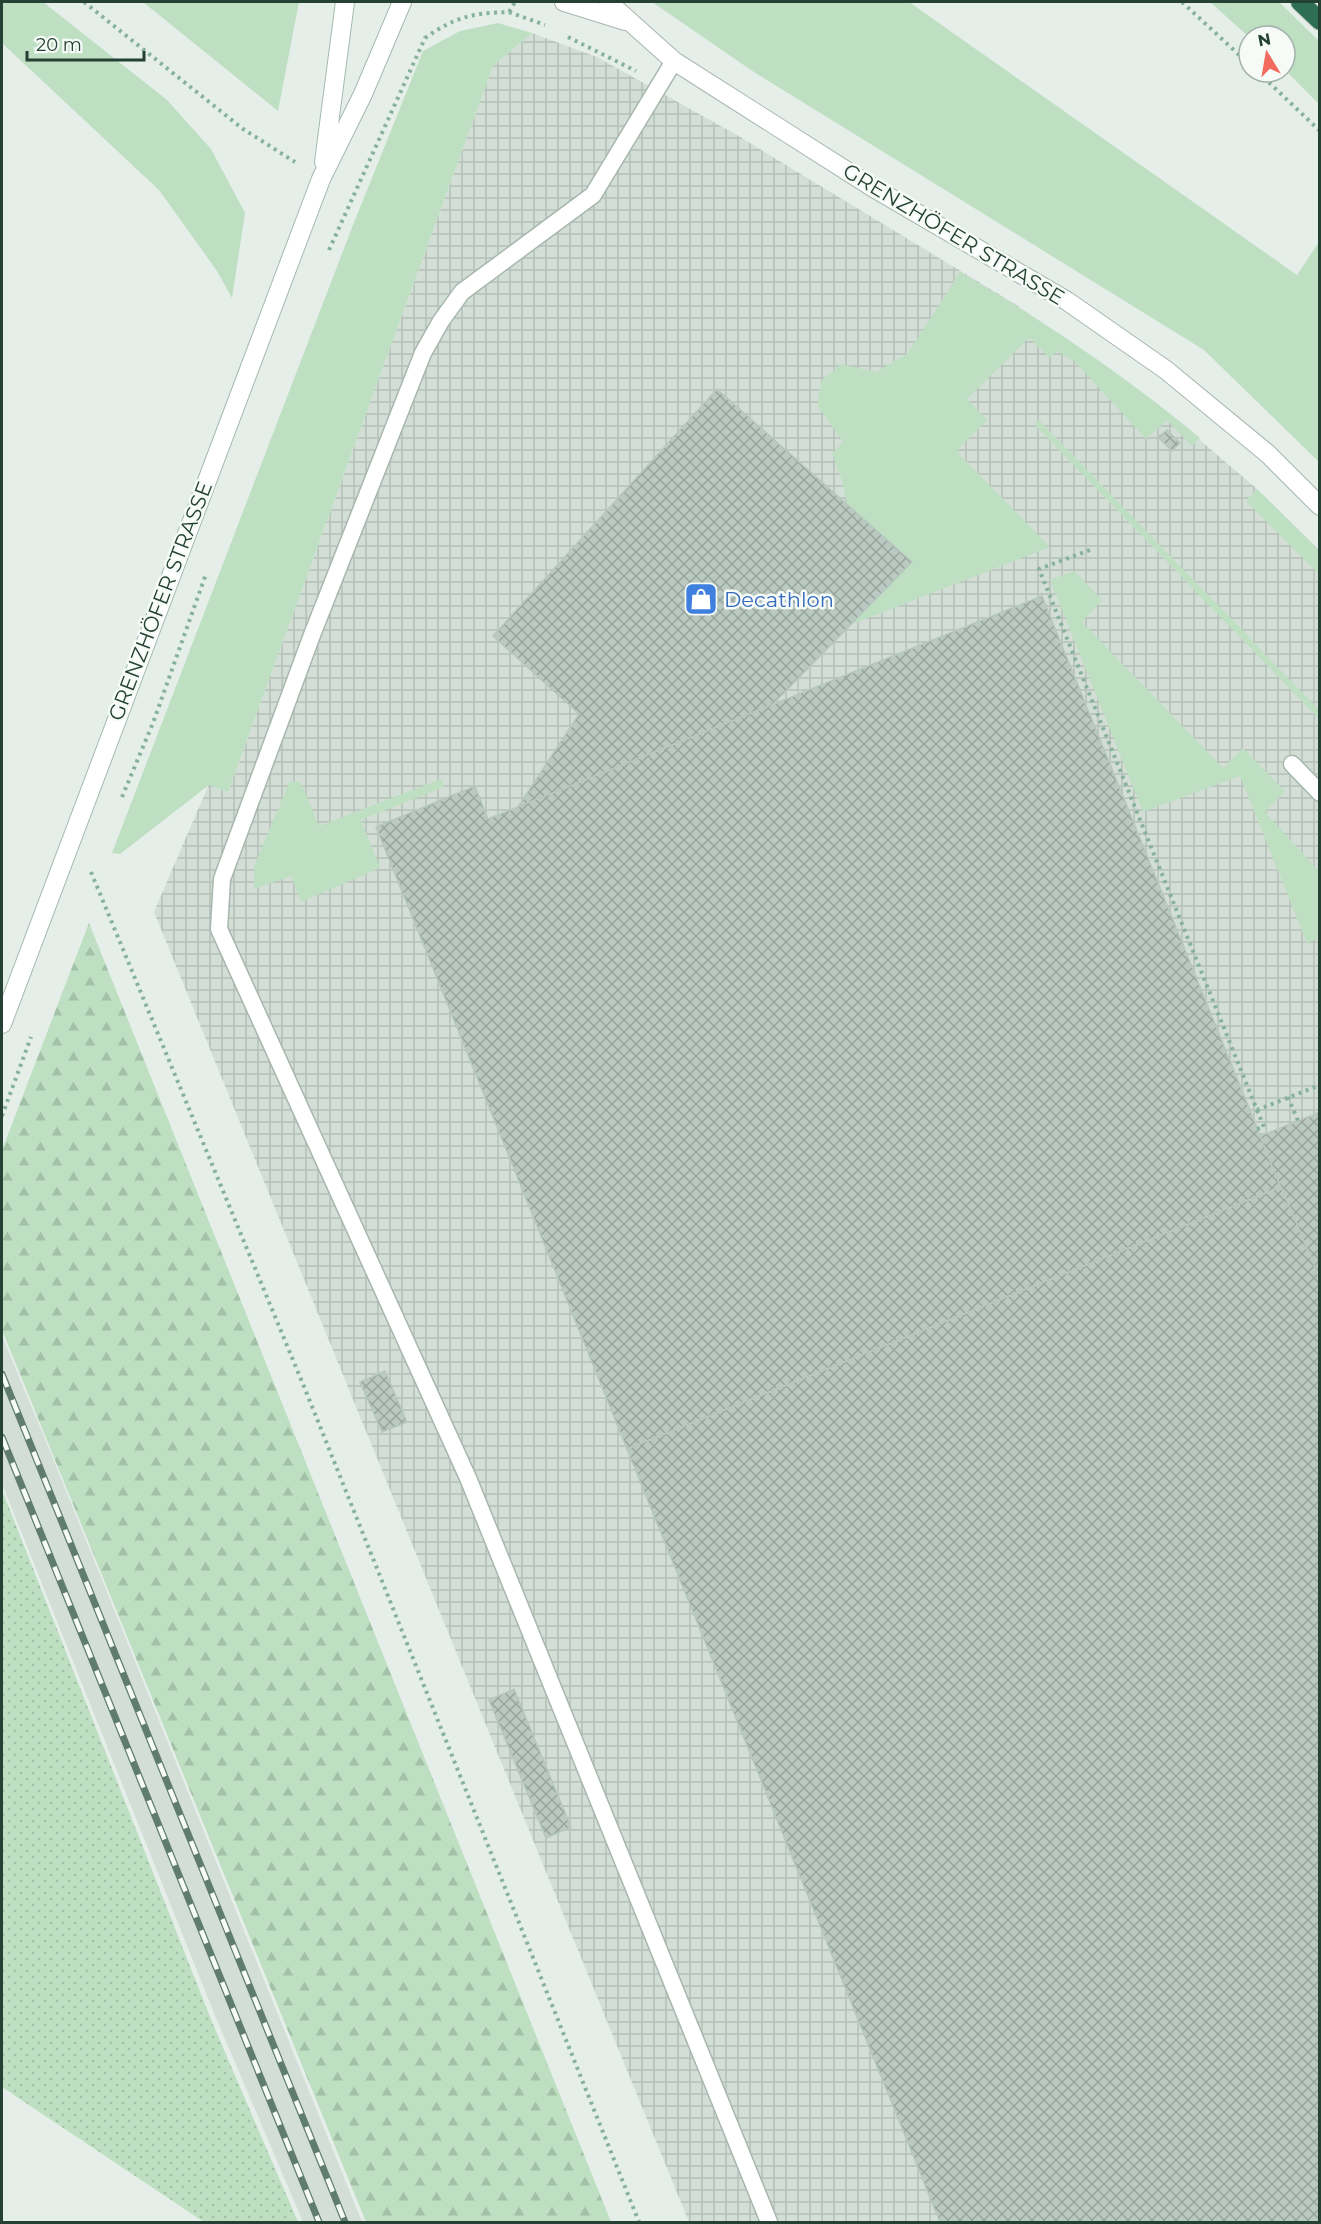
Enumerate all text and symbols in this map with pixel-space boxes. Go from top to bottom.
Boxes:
scale bar [27,24,144,62]
north arrow [1237,24,1297,84]
text: N [1256,29,1272,50]
text: 20 m [36,34,82,56]
street label: GRENZHÖFER STRASSE [839,158,1069,310]
street label: GRENZHÖFER STRASSE [103,478,217,724]
shop icon: Decathlon [683,581,719,617]
place label: Decathlon [724,587,834,612]

